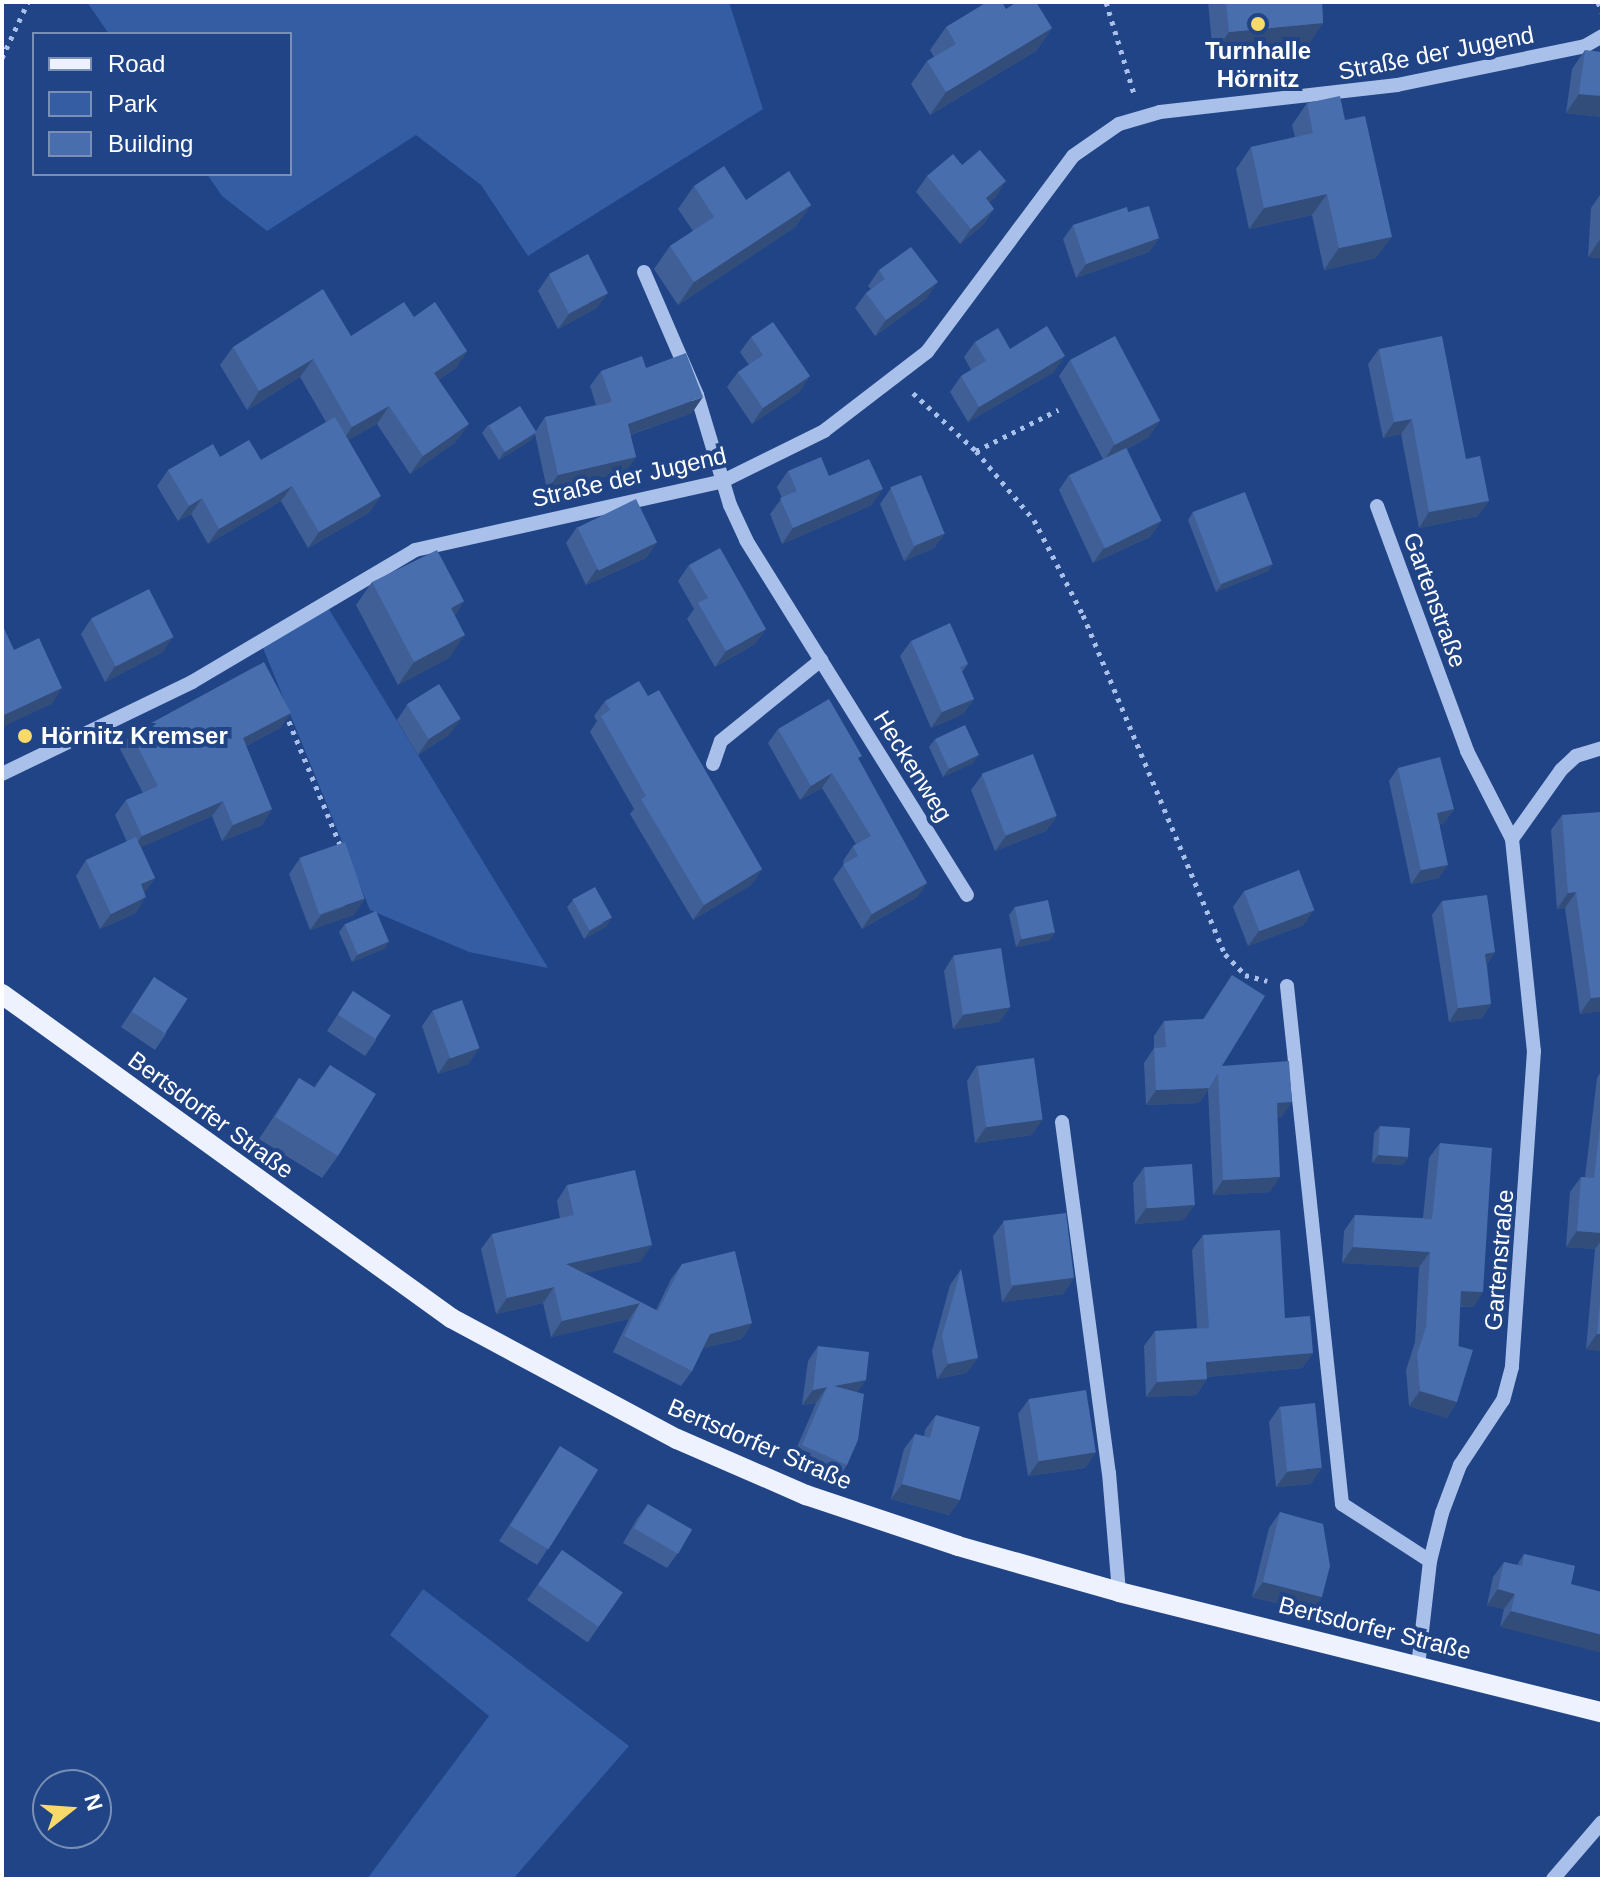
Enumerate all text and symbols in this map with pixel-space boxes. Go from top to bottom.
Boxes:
marker: Turnhalle Hörnitz [1249,15,1267,33]
street label: Straße der Jugend [1336,20,1536,86]
legend [32,32,292,176]
place label: Turnhalle Hörnitz [1205,37,1311,93]
text: Road [108,50,165,77]
text: Park [108,90,157,117]
text: Building [108,130,193,157]
street label: Straße der Jugend [529,441,729,513]
street label: Gartenstraße [1397,529,1473,671]
street label: Heckenweg [868,705,958,827]
place label: Hörnitz Kremser [41,722,228,750]
marker: Hörnitz Kremser [16,727,34,745]
street label: Bertsdorfer Straße [123,1045,299,1185]
street label: Gartenstraße [1478,1188,1520,1332]
street label: Bertsdorfer Straße [664,1392,856,1496]
street label: Bertsdorfer Straße [1276,1590,1474,1666]
north arrow [32,1769,112,1849]
text: N [79,1791,108,1814]

